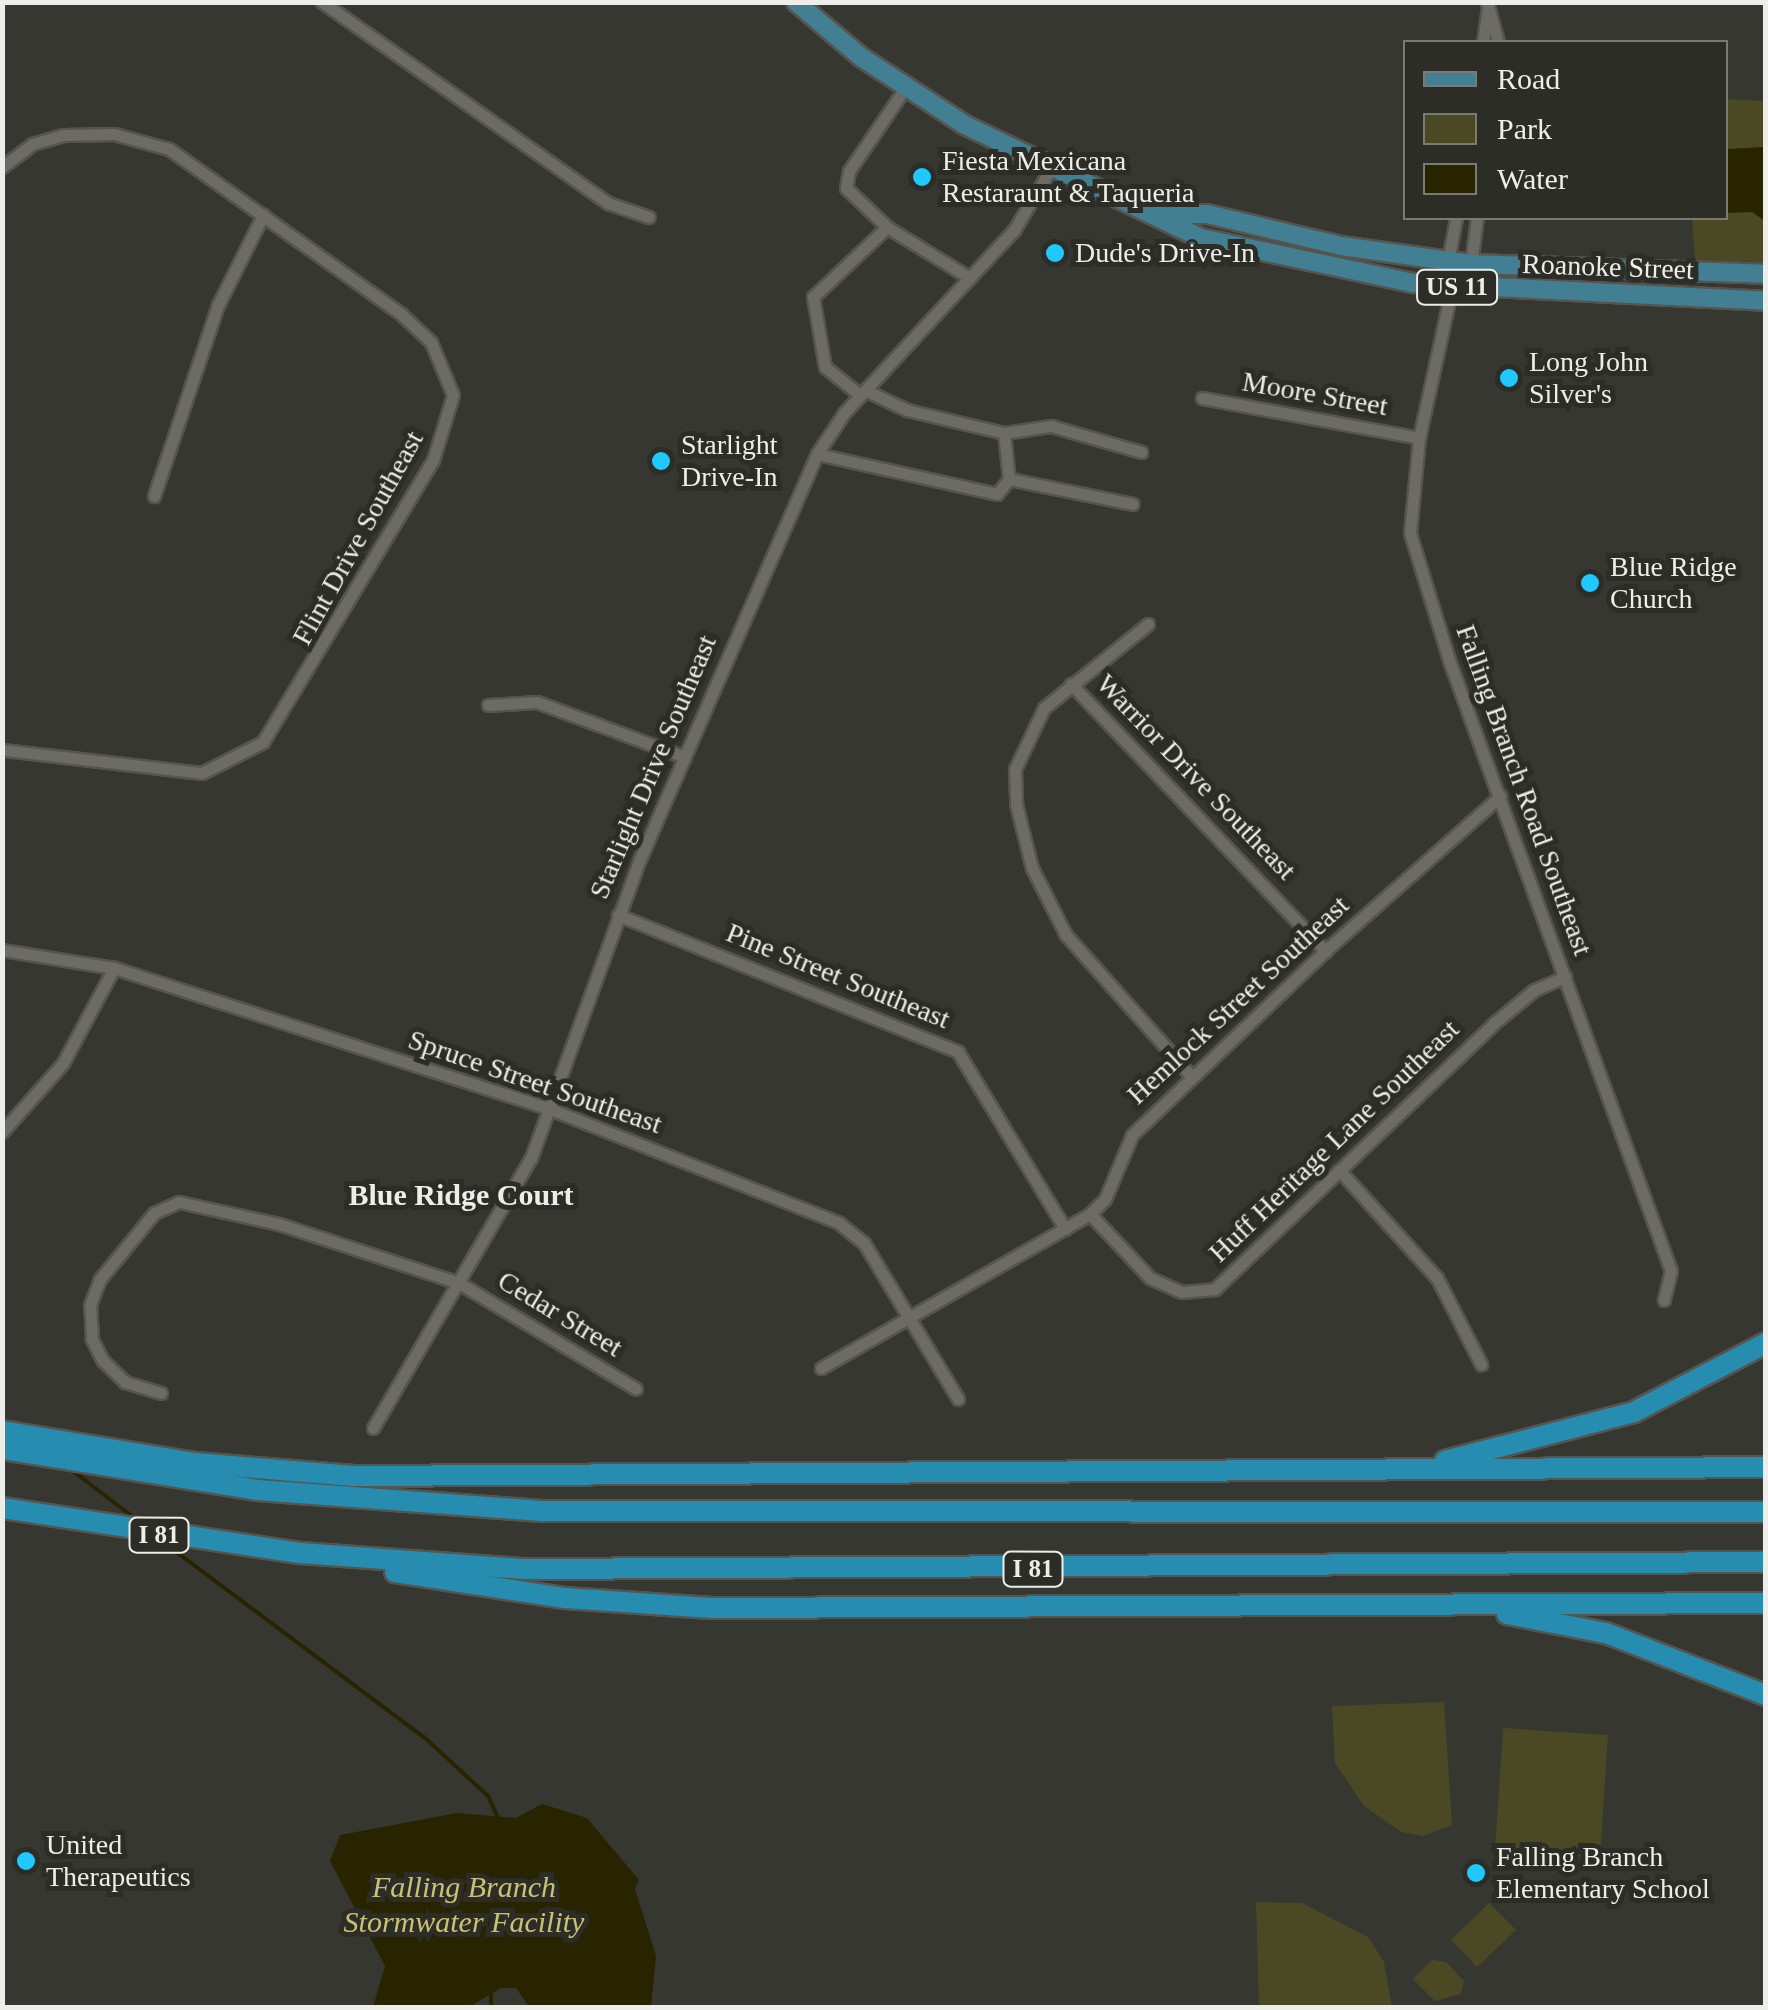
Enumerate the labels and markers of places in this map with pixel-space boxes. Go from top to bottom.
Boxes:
place label: Fiesta Mexicana Restaraunt & Taqueria [942,144,1195,210]
marker: Fiesta Mexicana Restaraunt & Taqueria [911,166,933,188]
place label: Dude's Drive-In [1075,236,1255,270]
marker: Dude's Drive-In [1044,242,1066,264]
place label: Long John Silver's [1529,345,1648,411]
marker: Long John Silver's [1498,367,1520,389]
place label: Starlight Drive-In [681,428,777,494]
marker: Starlight Drive-In [650,450,672,472]
place label: Blue Ridge Church [1610,550,1737,616]
marker: Blue Ridge Church [1579,572,1601,594]
place label: United Therapeutics [46,1828,191,1894]
place label: Falling Branch Elementary School [1496,1840,1710,1906]
marker: United Therapeutics [15,1850,37,1872]
marker: Falling Branch Elementary School [1465,1862,1487,1884]

